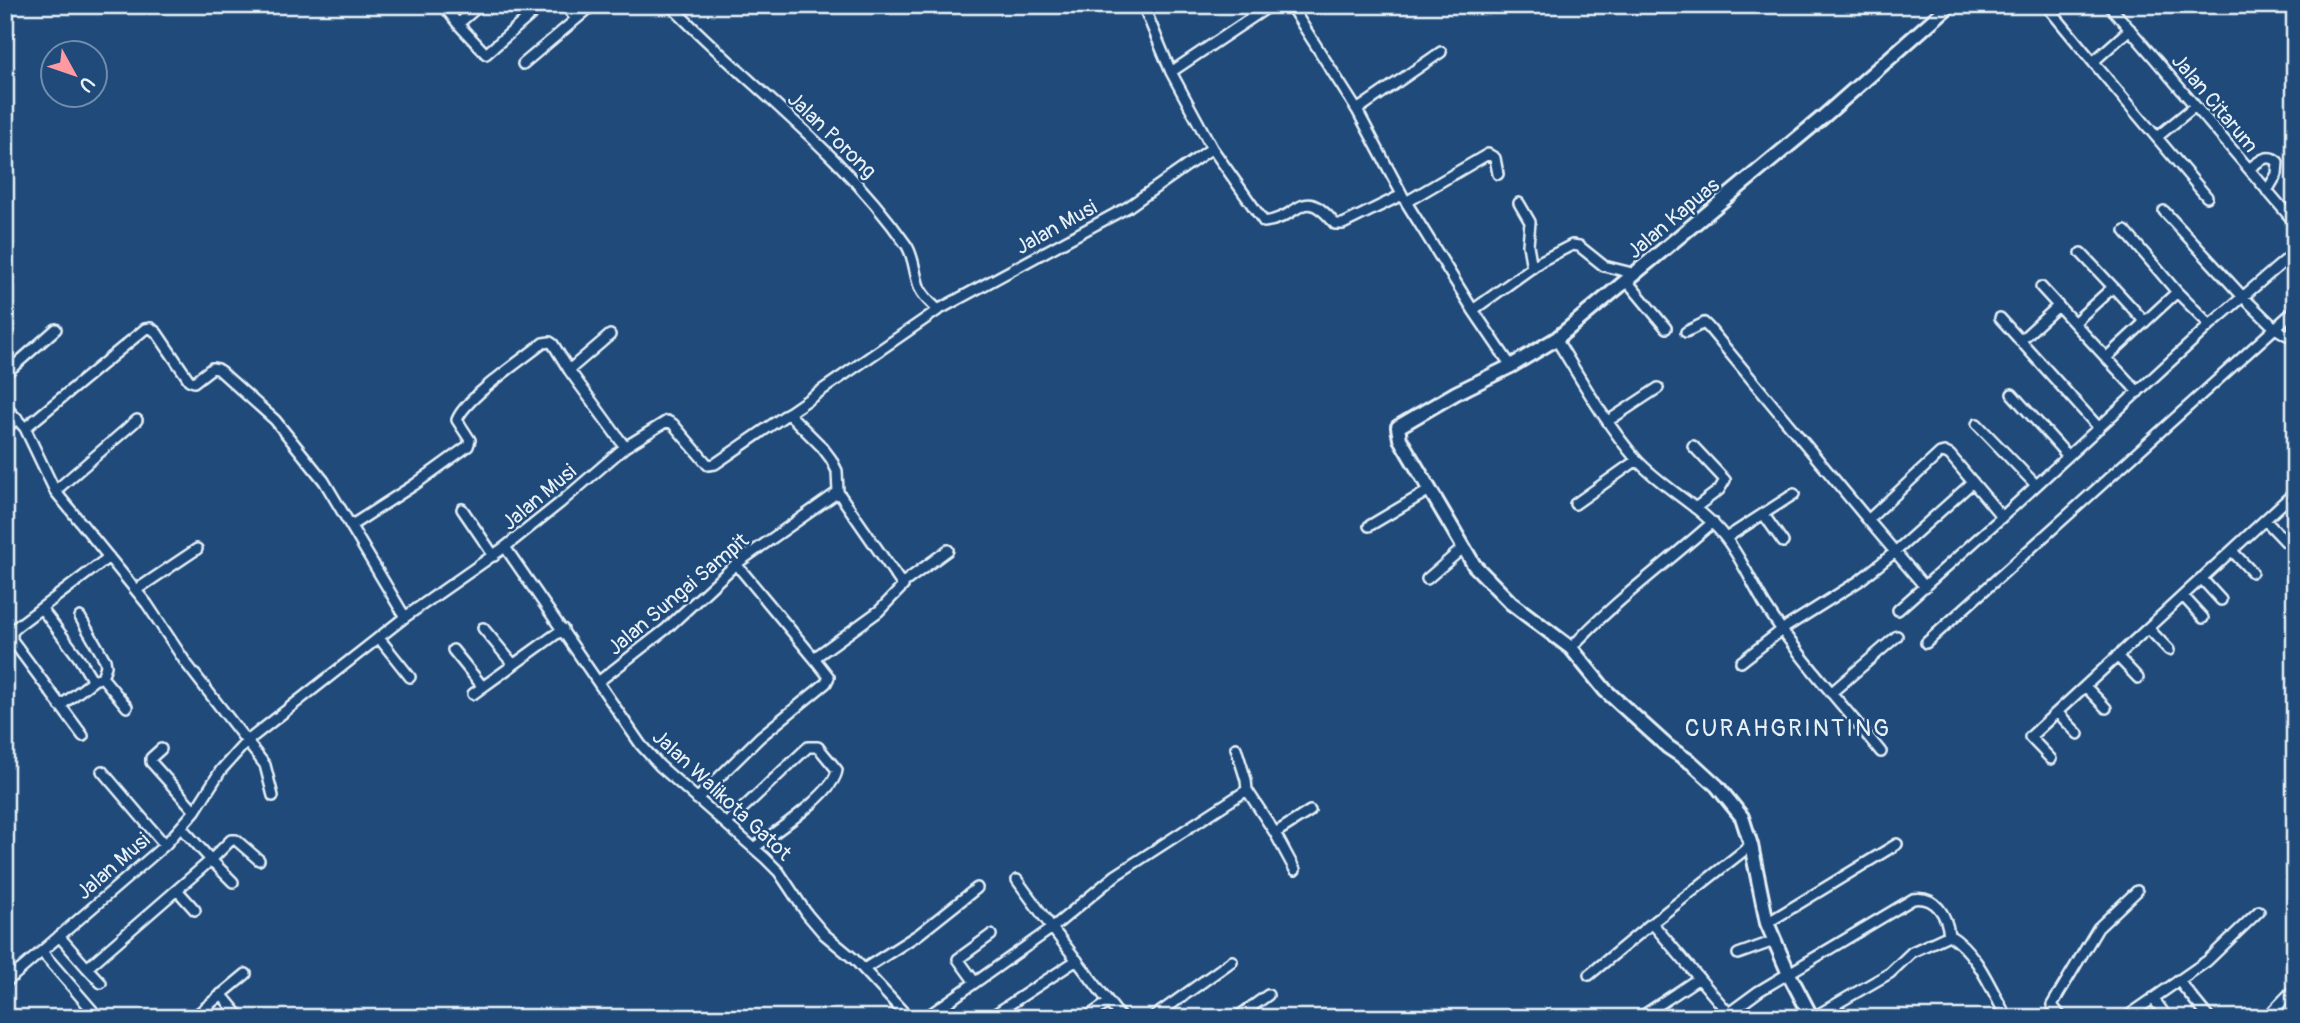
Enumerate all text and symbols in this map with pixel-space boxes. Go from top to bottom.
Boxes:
north arrow [38,38,108,108]
street label: Jalan Citarum [2165,48,2264,159]
text: U [73,72,99,97]
street label: Jalan Porong [781,86,882,185]
street label: Jalan Kapuas [1622,172,1726,265]
street label: Jalan Musi [1011,194,1102,261]
street label: Jalan Musi [496,458,582,536]
street label: Jalan Sungai Sampit [602,527,755,661]
district label: CURAHGRINTING [1685,714,1891,743]
street label: Jalan Walikota Gatot [646,724,797,867]
street label: Jalan Musi [71,827,156,906]

